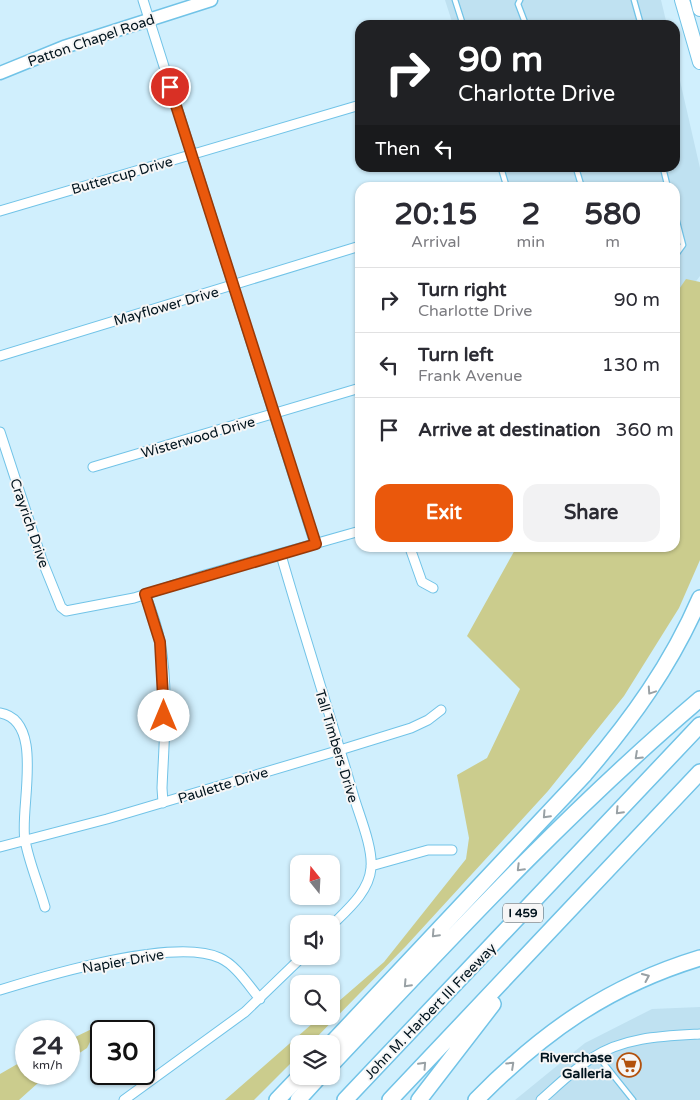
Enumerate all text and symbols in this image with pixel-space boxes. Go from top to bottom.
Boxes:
street label: Patton Chapel Road [25,11,157,70]
text: 90 m [458,39,543,81]
icon: right [375,40,440,105]
pin [149,66,191,108]
icon: arrive [156,73,184,101]
text: Charlotte Drive [458,81,615,107]
icon: left [430,135,458,163]
text: Then [375,138,420,160]
street label: Buttercup Drive [69,153,175,198]
text: 20:15 [394,196,477,233]
text: 2 [521,196,540,233]
text: 580 [584,196,641,233]
text: Arrival [411,232,461,252]
text: min [517,232,545,252]
text: m [605,232,620,252]
text: Turn right [418,279,506,301]
street label: Mayflower Drive [112,283,221,330]
icon: right [375,286,403,314]
text: 90 m [614,289,660,311]
text: Charlotte Drive [418,301,532,321]
text: Turn left [418,344,494,366]
icon: left [375,351,403,379]
text: 130 m [602,354,660,376]
text: Frank Avenue [418,366,522,386]
street label: Wisterwood Drive [139,413,257,462]
icon: arrive [375,416,403,444]
text: Arrive at destination [418,419,601,441]
text: 360 m [616,419,674,441]
street label: Crayrich Drive [6,476,53,570]
button: Exit [375,484,513,542]
button: Share [523,484,660,542]
one-way arrow [648,686,657,695]
street label: Tall Timbers Drive [311,687,362,805]
position arrow [137,689,189,741]
one-way arrow [635,750,644,759]
street label: Paulette Drive [176,764,270,807]
one-way arrow [616,806,625,815]
one-way arrow [543,810,552,819]
north arrow [290,855,340,905]
map controls [290,855,340,1085]
one-way arrow [517,862,526,871]
road number: I 459 [503,904,543,922]
button: sound [290,915,340,965]
one-way arrow [432,928,441,937]
street label: John M. Harbert III Freeway [361,940,500,1083]
street label: Napier Drive [81,946,165,977]
one-way arrow [641,973,650,984]
button: search [290,975,340,1025]
one-way arrow [404,979,413,988]
speed limit sign: 30 [90,1020,155,1085]
text: 24 [32,1031,63,1061]
button: layers [290,1035,340,1085]
place label: Riverchase Galleria [540,1049,612,1082]
supermarket icon: Riverchase Galleria [616,1052,642,1078]
text: km/h [32,1058,63,1072]
one-way arrow [417,1061,426,1070]
one-way arrow [505,1062,514,1071]

